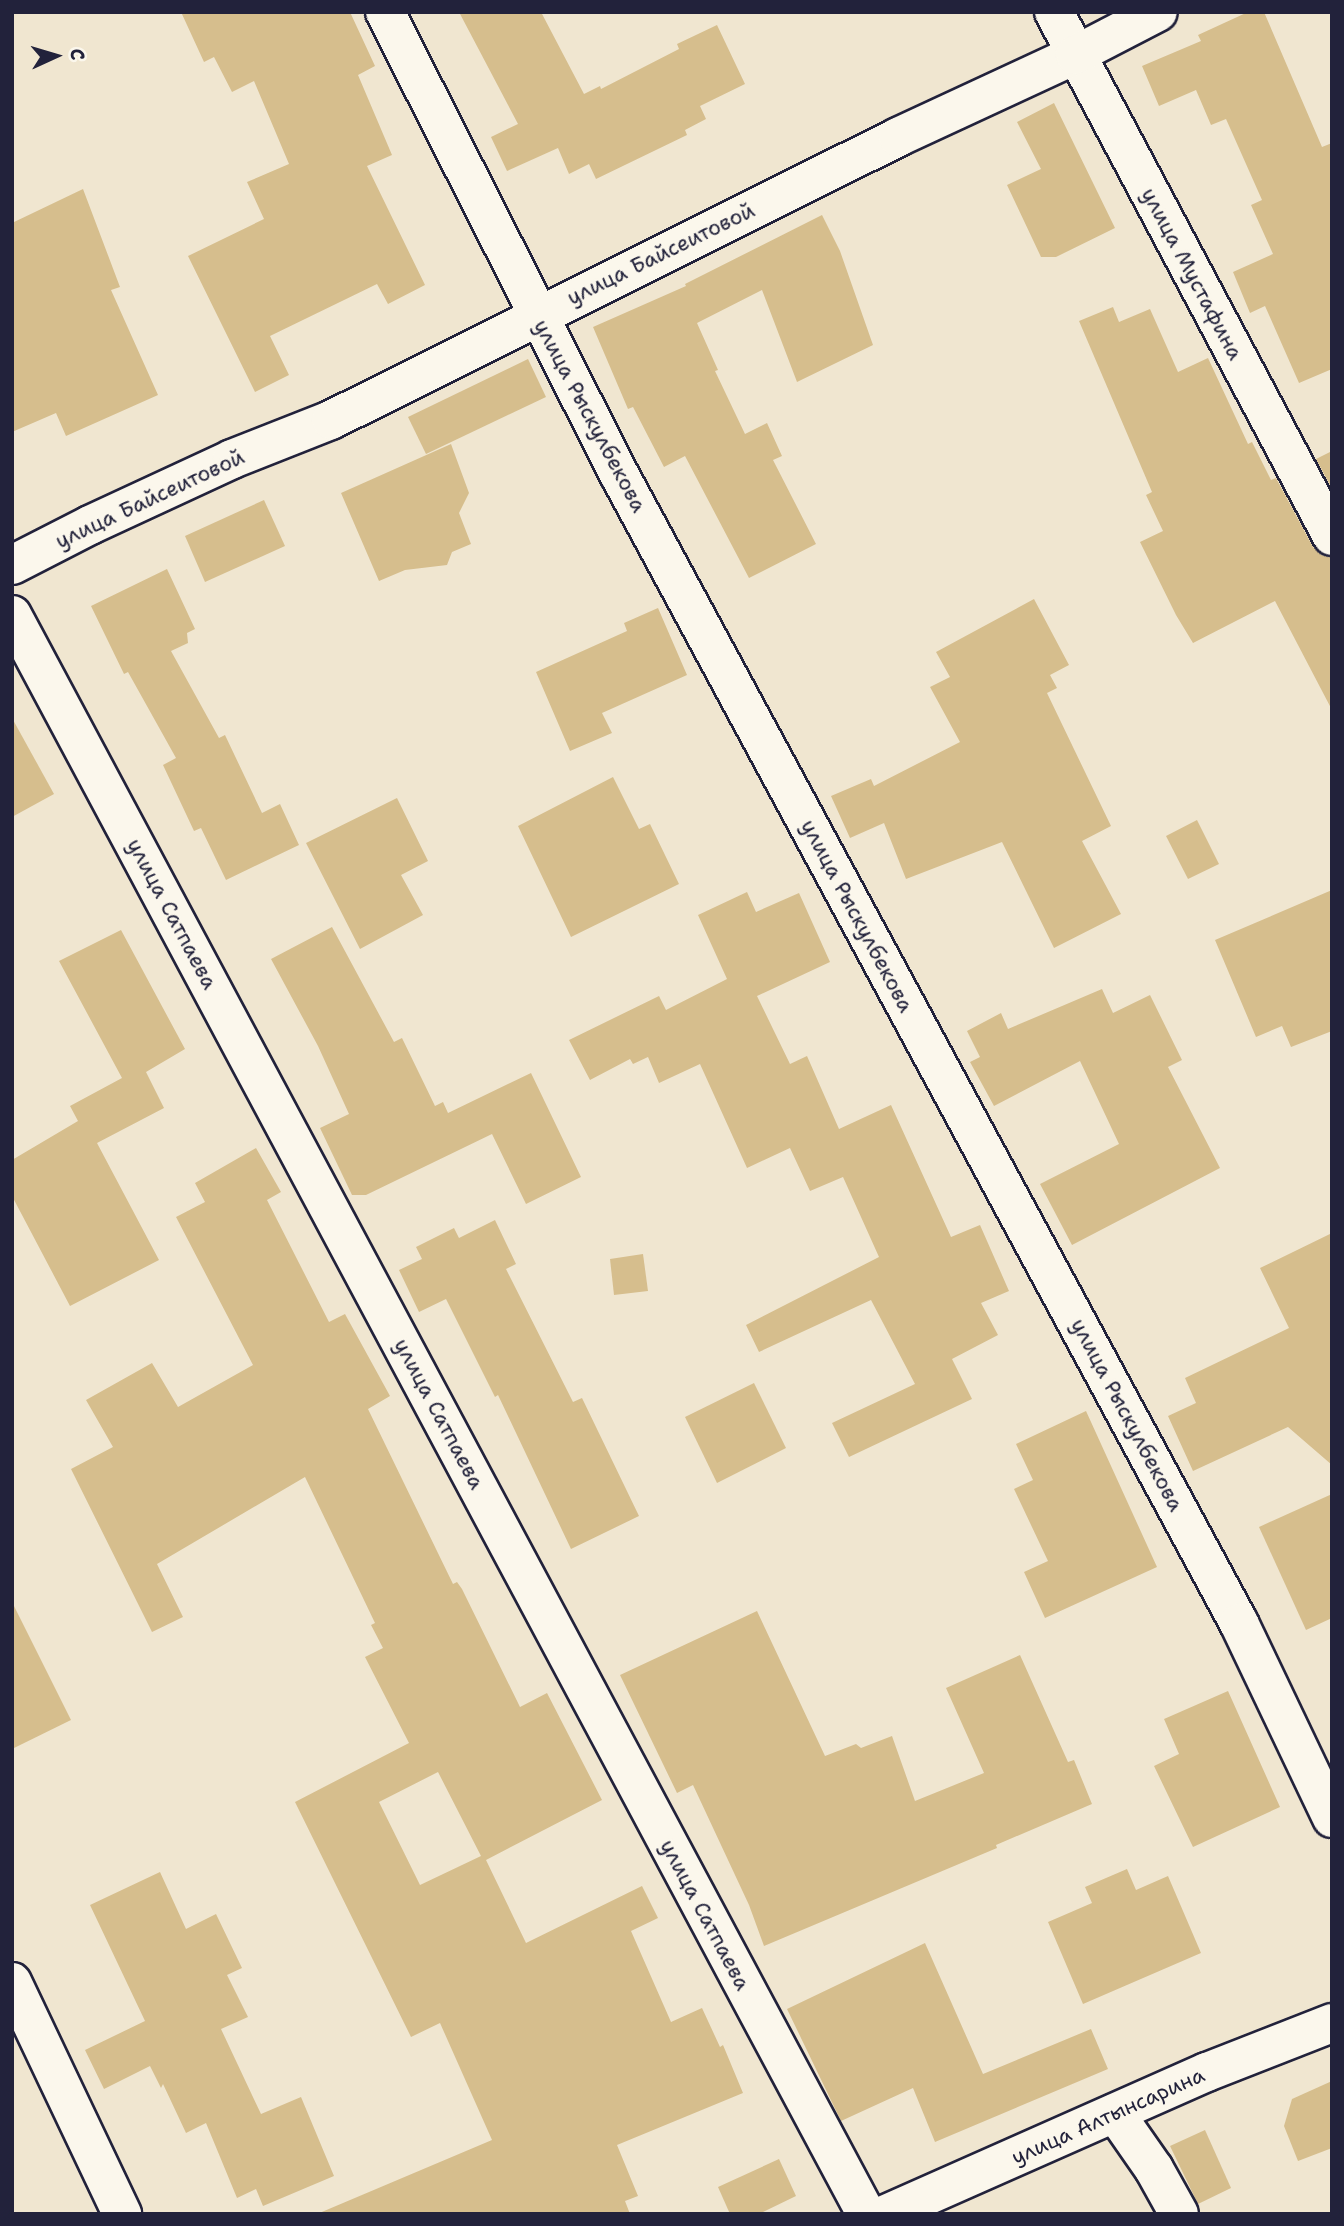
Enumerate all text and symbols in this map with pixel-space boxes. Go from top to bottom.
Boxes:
north arrow [21,21,91,91]
text: С [65,48,90,61]
street label: улица Мустафина [1136,184,1248,364]
street label: улица Байсеитовой [563,198,759,310]
street label: улица Рыскулбекова [529,315,651,517]
street label: улица Байсеитовой [52,444,248,554]
street label: улица Рыскулбекова [796,815,918,1017]
street label: улица Сатпаева [122,834,222,994]
street label: улица Рыскулбекова [1066,1314,1188,1516]
street label: улица Сатпаева [389,1334,489,1494]
street label: улица Сатпаева [655,1835,755,1995]
street label: улица Алтынсарина [1007,2062,1209,2170]

